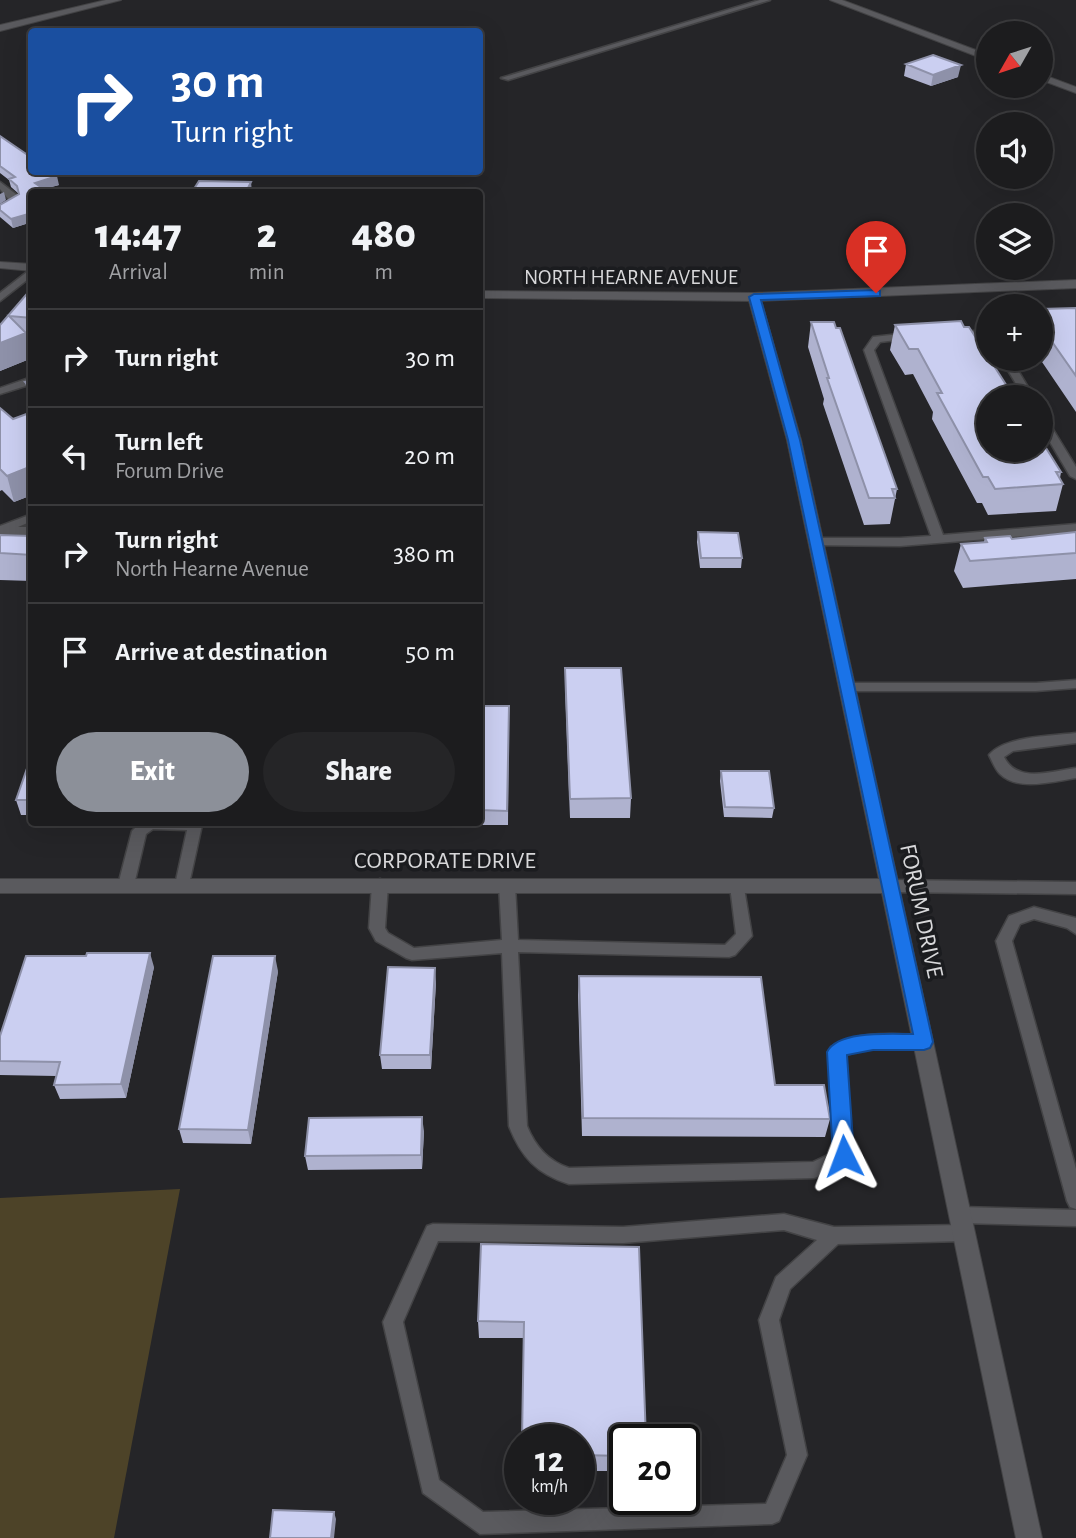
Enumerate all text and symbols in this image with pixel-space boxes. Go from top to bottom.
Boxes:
north arrow [976,21,1054,98]
map controls [976,21,1053,462]
icon: right [56,56,147,147]
text: 30 m [171,58,265,107]
button: sound [976,112,1053,189]
text: Turn right [171,116,293,148]
button: layers [976,203,1053,280]
text: 14:47 [95,213,182,255]
text: 2 [257,213,277,255]
text: 480 [352,213,416,255]
pin [846,221,906,293]
icon: arrive [857,232,895,270]
text: Arrival [109,261,168,284]
text: min [249,261,285,284]
text: m [375,261,393,284]
street label: NORTH HEARNE AVENUE [524,267,738,288]
button: + [976,294,1053,371]
icon: right [56,339,94,377]
text: Turn right [115,345,218,371]
text: 30 m [405,345,455,371]
button: − [976,385,1053,462]
text: Turn left [115,429,203,455]
icon: left [56,437,94,475]
text: 20 m [404,443,455,469]
text: Forum Drive [115,460,224,483]
text: Turn right [115,527,218,553]
icon: right [56,535,94,573]
text: 380 m [393,541,455,567]
text: North Hearne Avenue [115,558,309,581]
icon: arrive [56,633,94,671]
text: Arrive at destination [115,639,328,665]
text: 50 m [405,639,455,665]
button: Exit [56,732,249,812]
button: Share [263,732,455,812]
street label: FORUM DRIVE [895,842,947,981]
street label: CORPORATE DRIVE [354,849,536,873]
position arrow [807,1119,881,1193]
speed limit sign: 20 [609,1424,700,1515]
text: 12 [535,1443,564,1478]
text: km/h [531,1478,568,1496]

